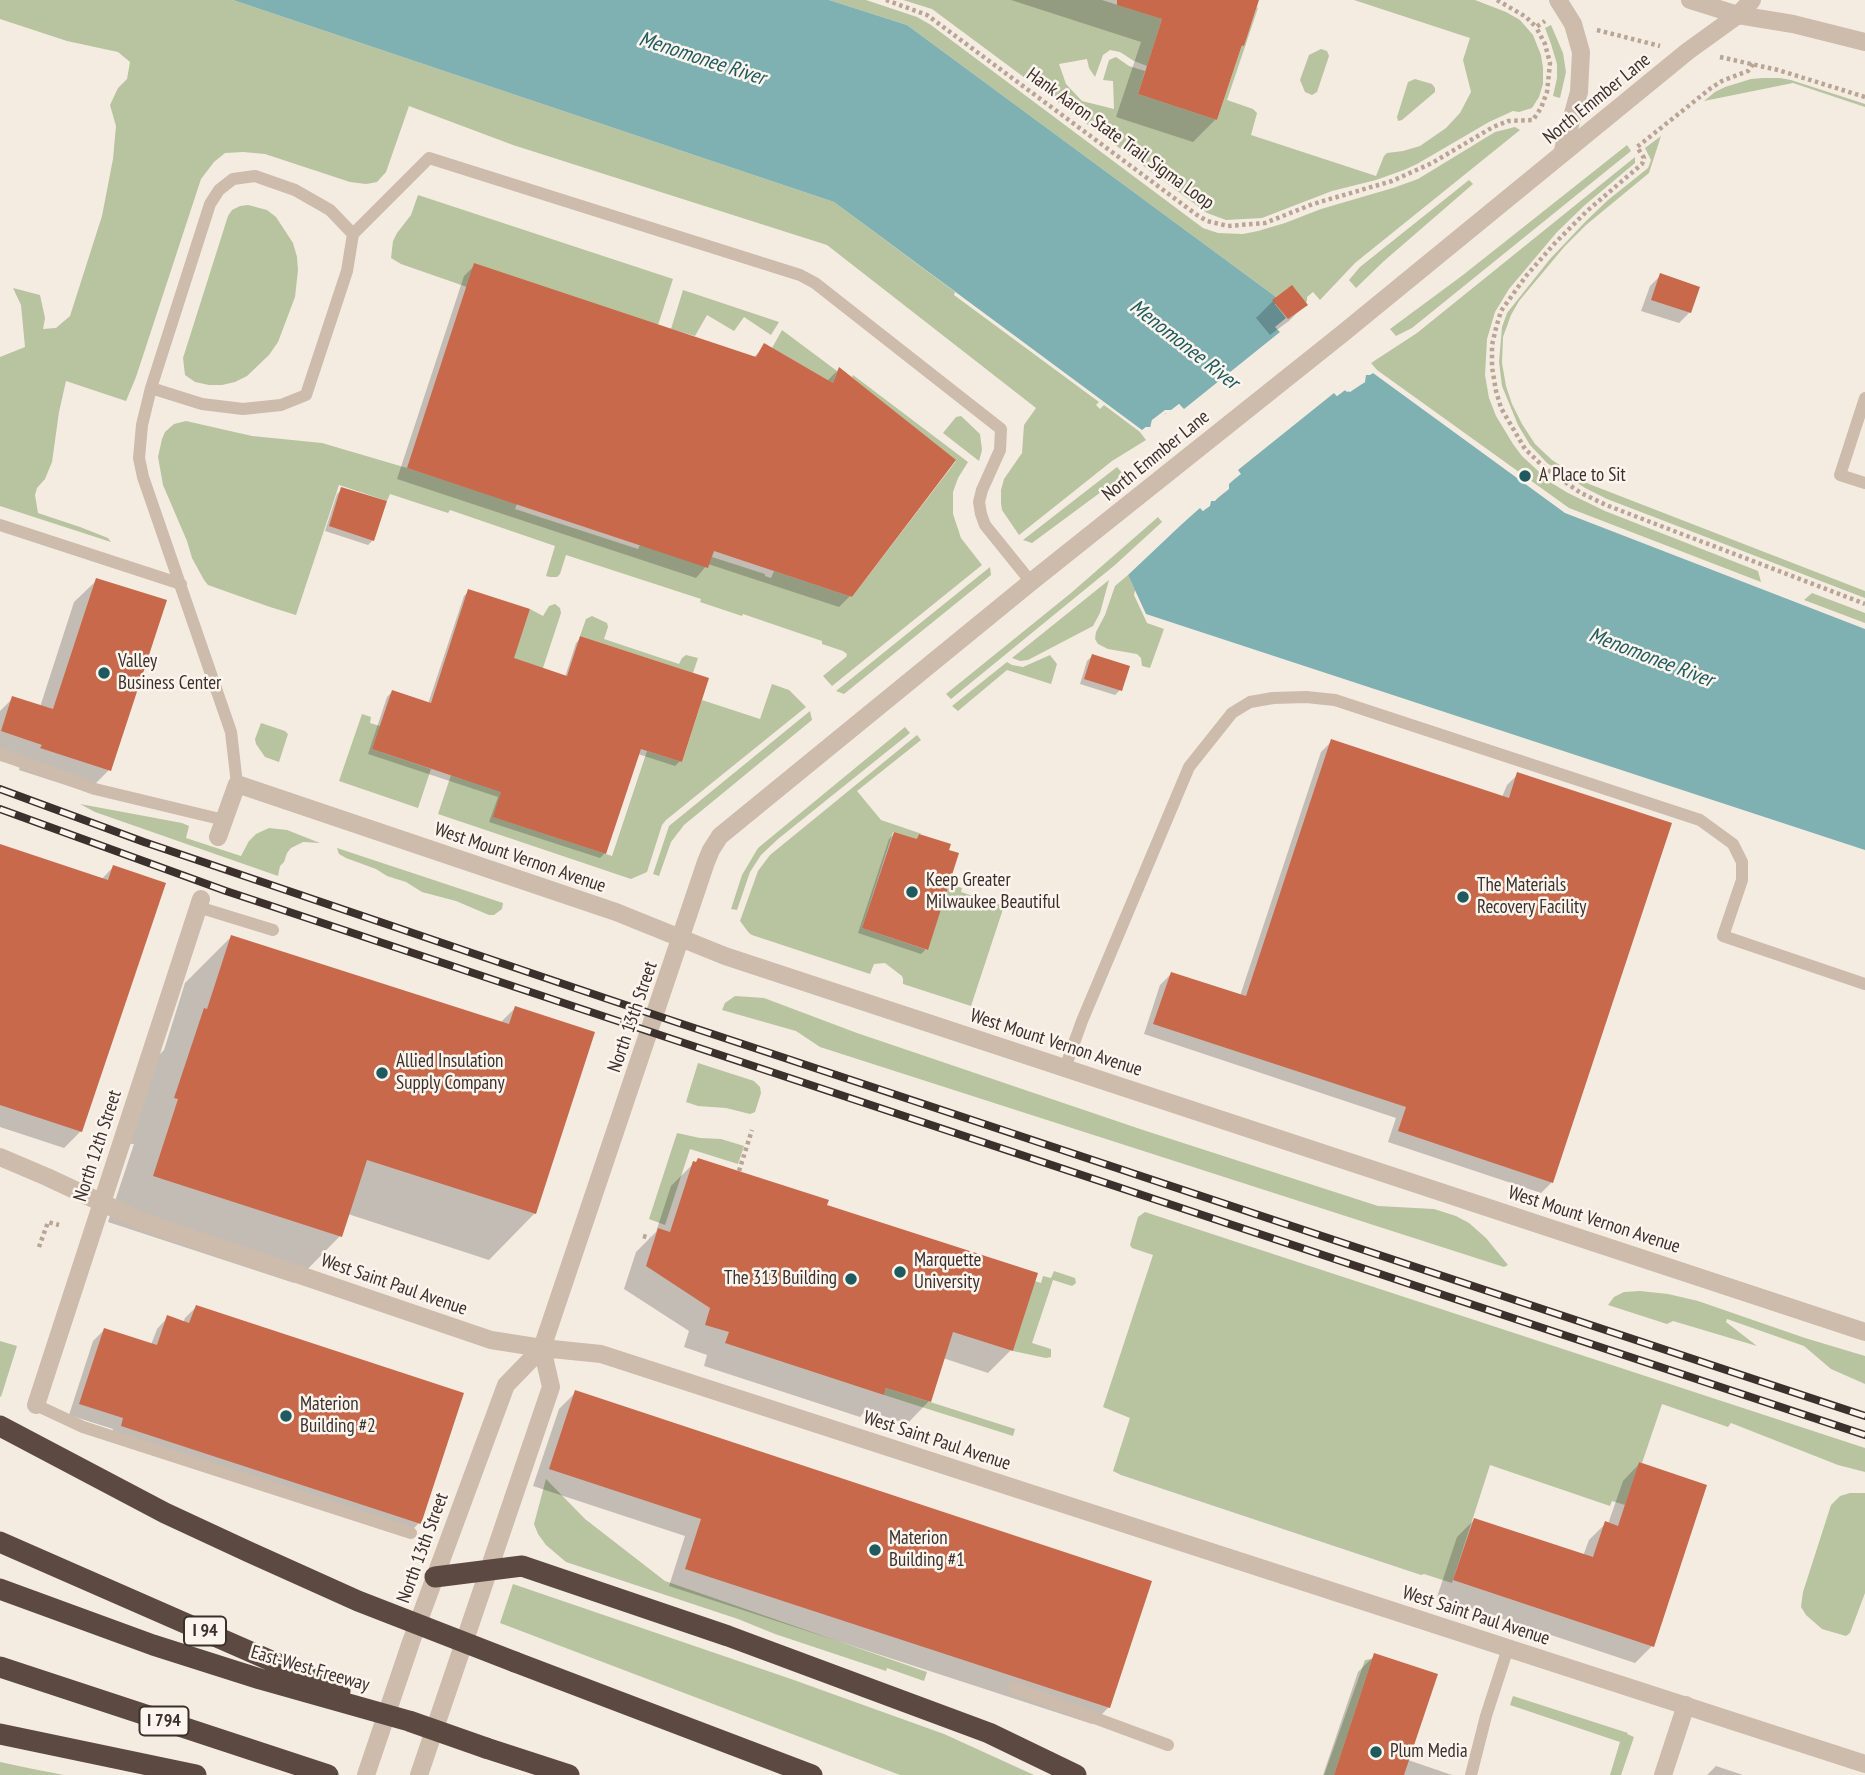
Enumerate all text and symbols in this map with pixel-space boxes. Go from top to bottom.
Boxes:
water label: Menomonee River [636,27,768,91]
street label: North Emmber Lane [1539,49,1655,149]
street label: Hank Aaron State Trail Sigma Loop [1022,63,1218,215]
water label: Menomonee River [1125,295,1243,395]
street label: North Emmber Lane [1098,406,1214,506]
place label: A Place to Sit [1539,465,1626,487]
marker: A Place to Sit [1517,468,1533,484]
water label: Menomonee River [1585,623,1717,693]
place label: Valley Business Center [118,651,221,695]
marker: Valley Business Center [96,665,112,681]
street label: West Mount Vernon Avenue [431,818,609,898]
place label: Keep Greater Milwaukee Beautiful [926,870,1060,914]
place label: The Materials Recovery Facility [1477,875,1586,919]
marker: Keep Greater Milwaukee Beautiful [904,884,920,900]
marker: The Materials Recovery Facility [1455,889,1471,905]
street label: North 13th Street [603,959,663,1075]
street label: West Mount Vernon Avenue [967,1004,1145,1082]
place label: Allied Insulation Supply Company [396,1051,505,1095]
marker: Allied Insulation Supply Company [374,1065,390,1081]
street label: North 12th Street [69,1087,127,1205]
street label: West Mount Vernon Avenue [1505,1181,1683,1259]
street label: West Saint Paul Avenue [318,1249,470,1321]
place label: Marquette University [914,1250,981,1294]
marker: Marquette University [892,1264,908,1280]
place label: The 313 Building [724,1268,837,1290]
marker: The 313 Building [843,1271,859,1287]
place label: Materion Building #2 [300,1394,376,1438]
street label: West Saint Paul Avenue [861,1406,1013,1476]
marker: Materion Building #2 [278,1408,294,1424]
street label: North 13th Street [392,1490,454,1606]
place label: Materion Building #1 [889,1528,965,1572]
marker: Materion Building #1 [867,1542,883,1558]
street label: West Saint Paul Avenue [1400,1581,1552,1651]
road number: I 94 [184,1616,226,1646]
street label: East-West Freeway [248,1641,372,1697]
road number: I 794 [140,1706,188,1736]
place label: Plum Media [1390,1741,1468,1763]
marker: Plum Media [1368,1744,1384,1760]

